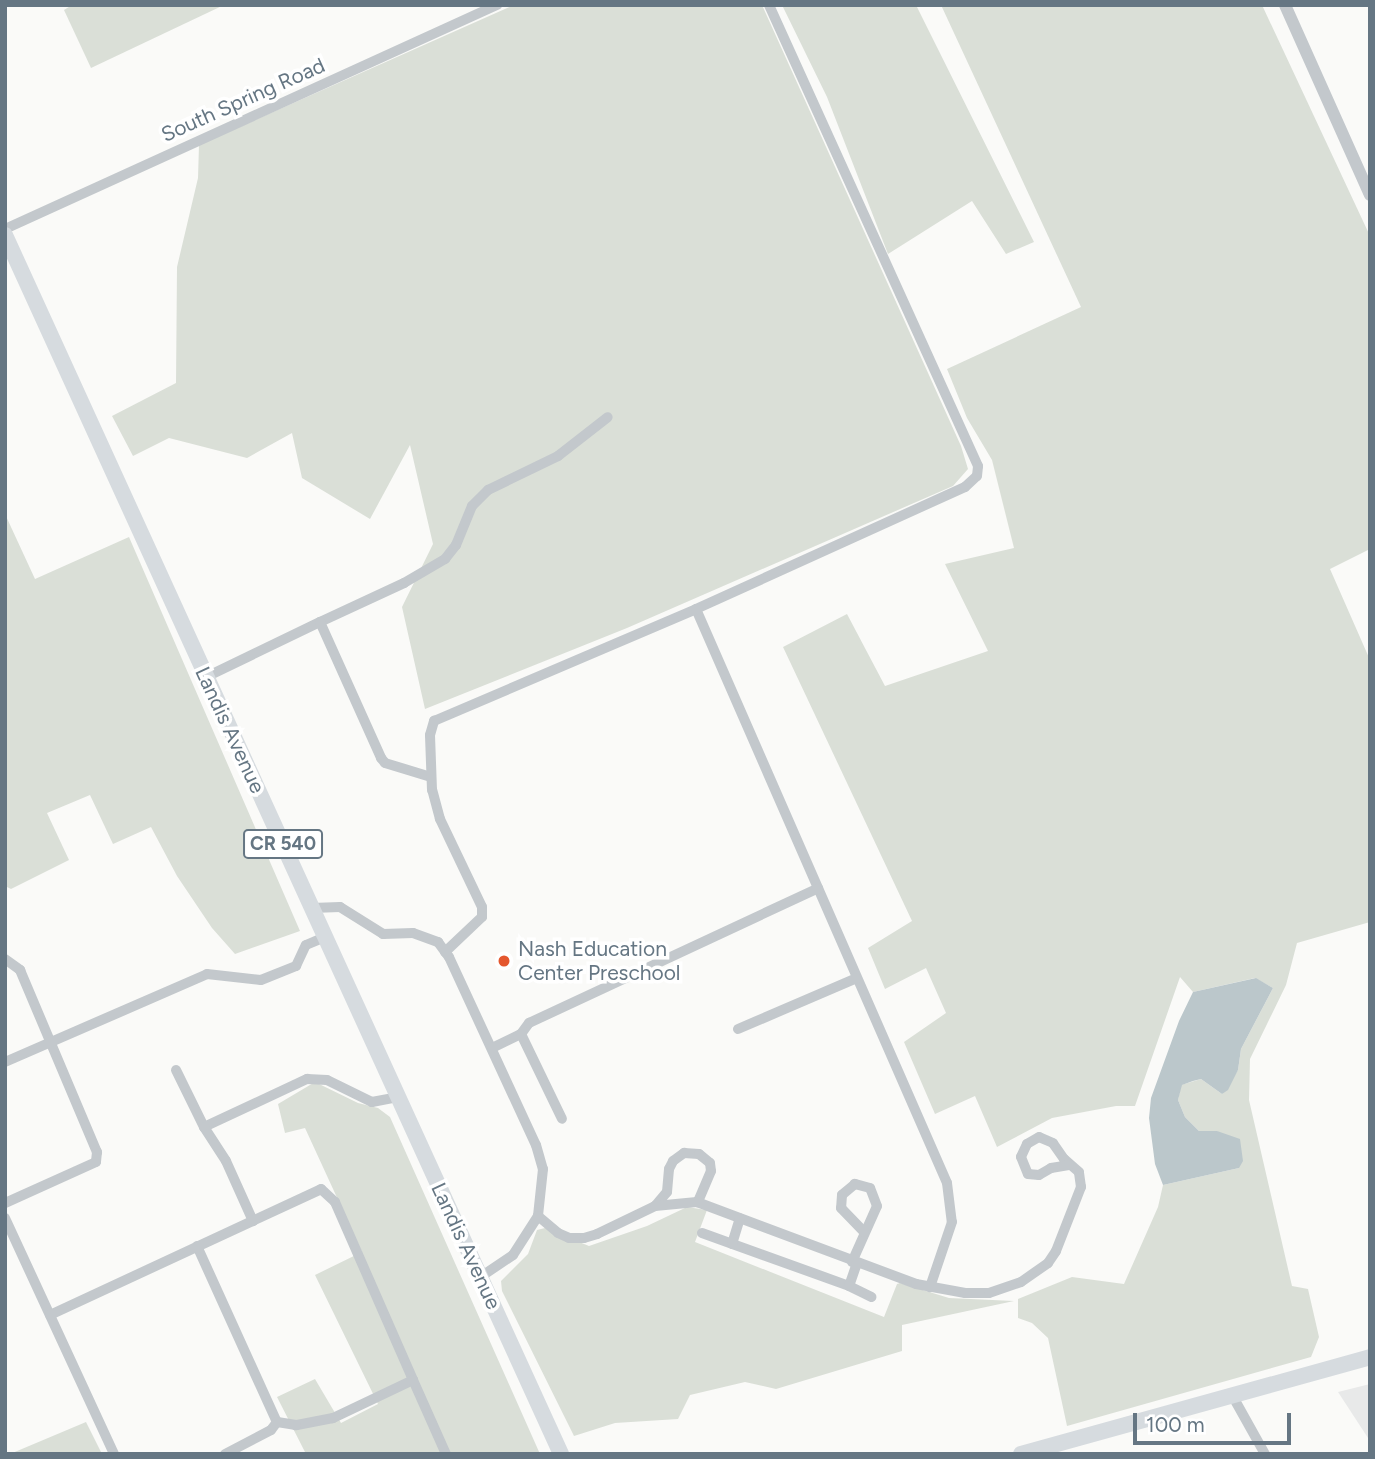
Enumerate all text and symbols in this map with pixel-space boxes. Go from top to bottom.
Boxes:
street label: South Spring Road [157,53,329,147]
street label: Landis Avenue [190,663,270,797]
road number: CR 540 [243,828,323,860]
place label: Nash Education Center Preschool [518,936,680,986]
marker: Nash Education Center Preschool [496,953,512,969]
street label: Landis Avenue [426,1179,506,1313]
scale bar [1137,1400,1294,1444]
text: 100 m [1146,1412,1205,1437]

